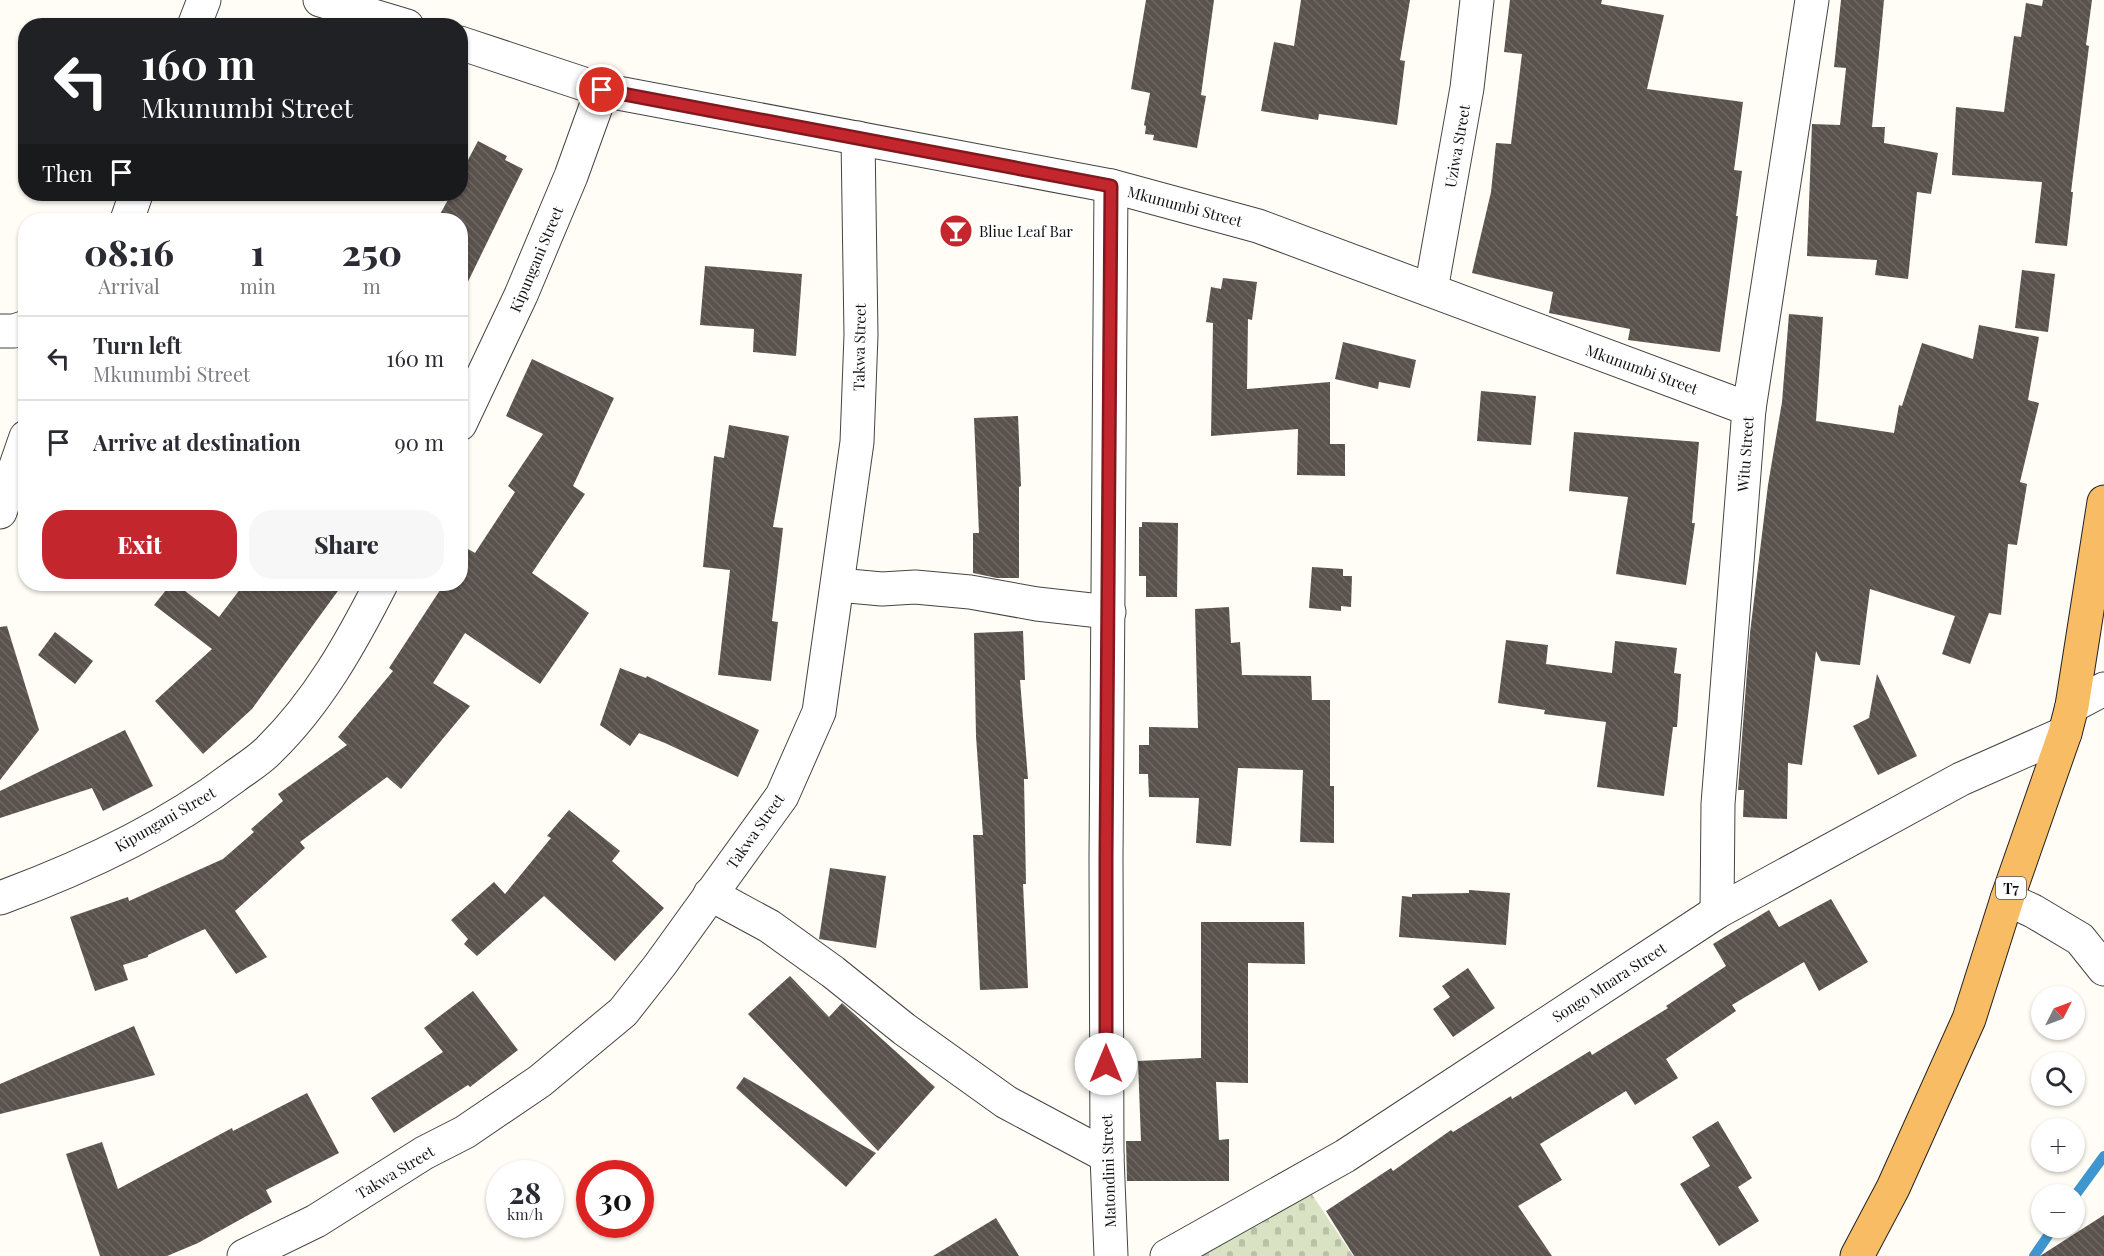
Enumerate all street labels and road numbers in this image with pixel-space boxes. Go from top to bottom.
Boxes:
street label: Uziwa Street [1440,102,1474,189]
street label: Mkunumbi Street [1125,181,1245,231]
street label: Kipungani Street [505,202,568,315]
street label: Takwa Street [848,302,870,391]
street label: Mkunumbi Street [1583,339,1701,399]
street label: Witu Street [1732,415,1758,493]
street label: Kipungani Street [111,782,220,856]
street label: Takwa Street [722,789,789,873]
road number: T7 [1996,877,2026,899]
street label: Songo Mnara Street [1548,937,1671,1026]
street label: Matondini Street [1096,1113,1120,1228]
street label: Takwa Street [352,1141,438,1203]

